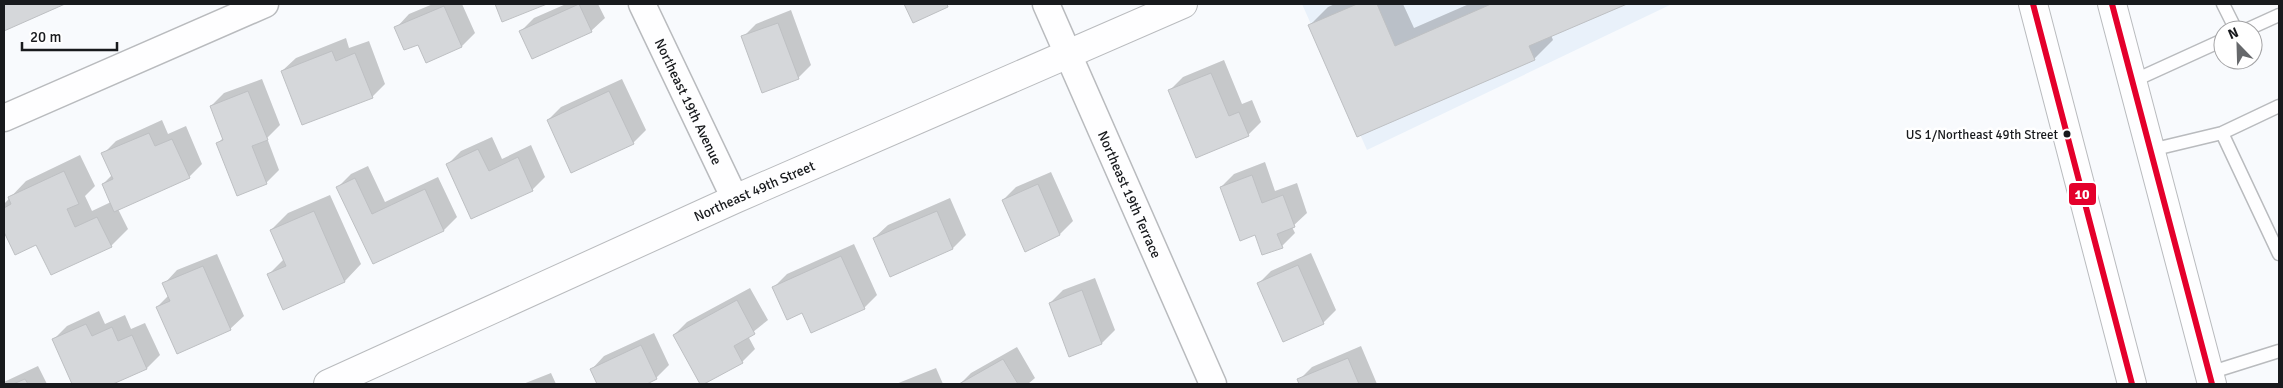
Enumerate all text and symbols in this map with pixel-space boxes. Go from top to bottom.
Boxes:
scale bar [22,20,118,52]
north arrow [2213,20,2263,70]
text: N [2225,24,2241,43]
text: 20 m [30,28,61,46]
street label: Northeast 19th Avenue [651,36,725,167]
place label: US 1/Northeast 49th Street [1906,127,2058,143]
street label: Northeast 19th Terrace [1094,128,1165,261]
marker: US 1/Northeast 49th Street [2062,129,2072,139]
street label: Northeast 49th Street [691,157,818,225]
line badge: 10 [2068,182,2097,206]
text: 10 [2074,186,2090,203]

